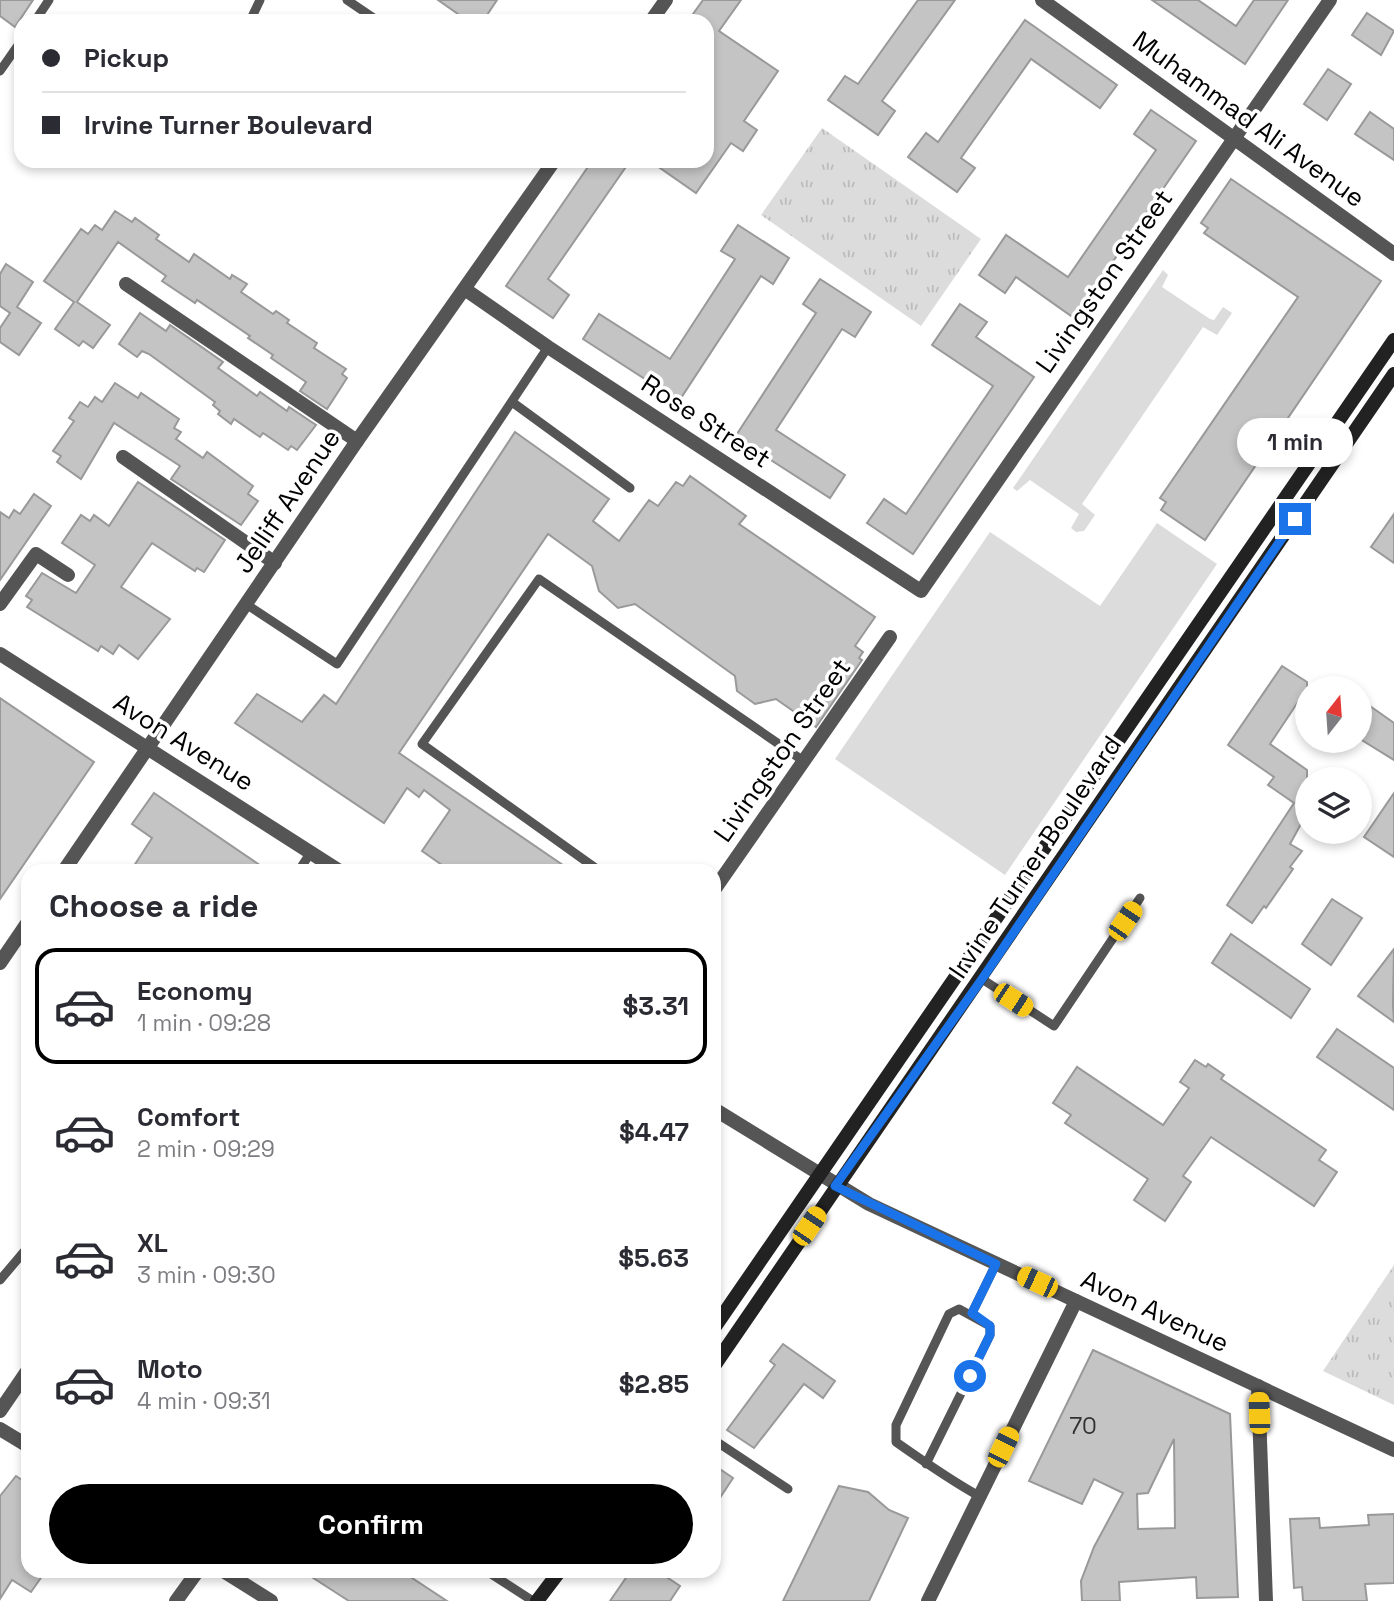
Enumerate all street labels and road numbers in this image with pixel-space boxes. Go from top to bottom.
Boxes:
street label: Muhammad Ali Avenue [1126,23,1372,215]
street label: Livingston Street [1028,183,1180,379]
street label: Rose Street [635,367,777,475]
street label: Jelliff Avenue [226,422,348,580]
street label: Livingston Street [706,652,858,848]
street label: Avon Avenue [107,685,261,799]
street label: Irvine Turner Boulevard [941,729,1129,985]
street label: Avon Avenue [1076,1262,1234,1360]

